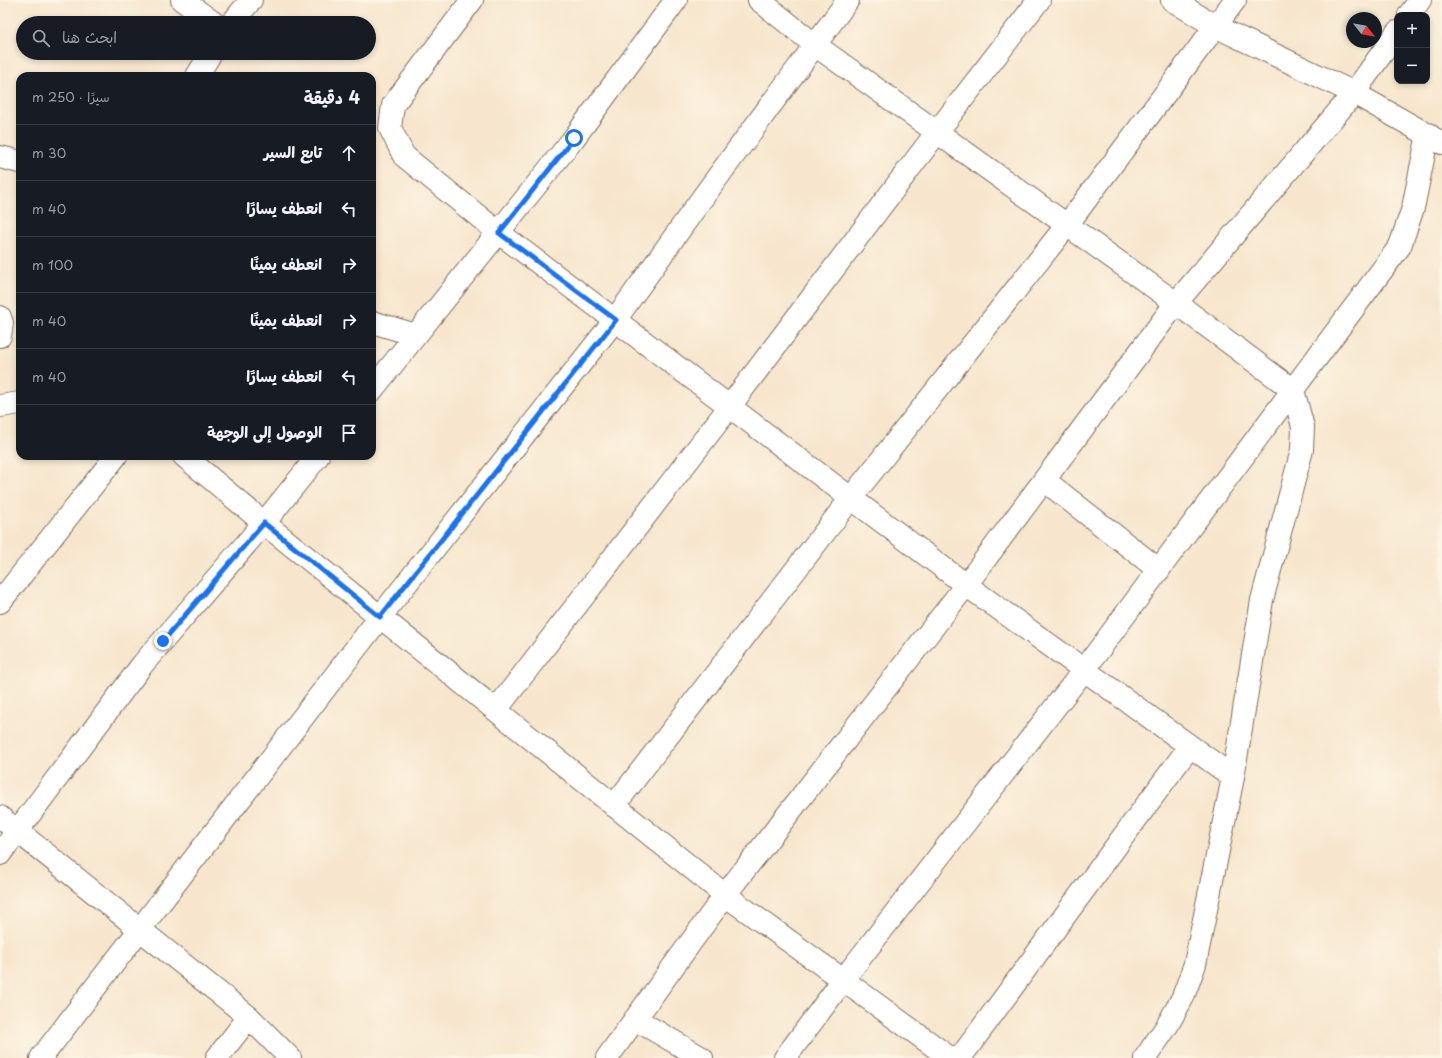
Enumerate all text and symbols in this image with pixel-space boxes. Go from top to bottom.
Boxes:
north arrow [1346,12,1382,48]
map controls [1394,12,1430,84]
button: + [1394,12,1430,48]
search box [16,16,376,60]
text: ابحث هنا [62,25,117,48]
icon: search [30,27,52,49]
button: − [1394,48,1430,84]
text: 4 دقيقة [304,84,360,110]
text: سيرًا · 250 m [32,87,110,106]
route start [565,129,583,147]
text: تابع السير [264,140,322,163]
icon: ahead [338,142,360,164]
text: 30 m [32,143,66,162]
text: انعطف يسارًا [246,196,322,219]
icon: left [338,198,360,220]
text: 40 m [32,199,66,218]
text: انعطف يمينًا [250,252,322,275]
icon: right [338,254,360,276]
text: 100 m [32,255,73,274]
text: انعطف يمينًا [250,308,322,331]
icon: right [338,310,360,332]
text: 40 m [32,311,66,330]
text: انعطف يسارًا [246,364,322,387]
icon: left [338,366,360,388]
text: 40 m [32,367,66,386]
text: الوصول إلى الوجهة [207,420,322,443]
icon: arrive [338,422,360,444]
route end [154,632,172,650]

